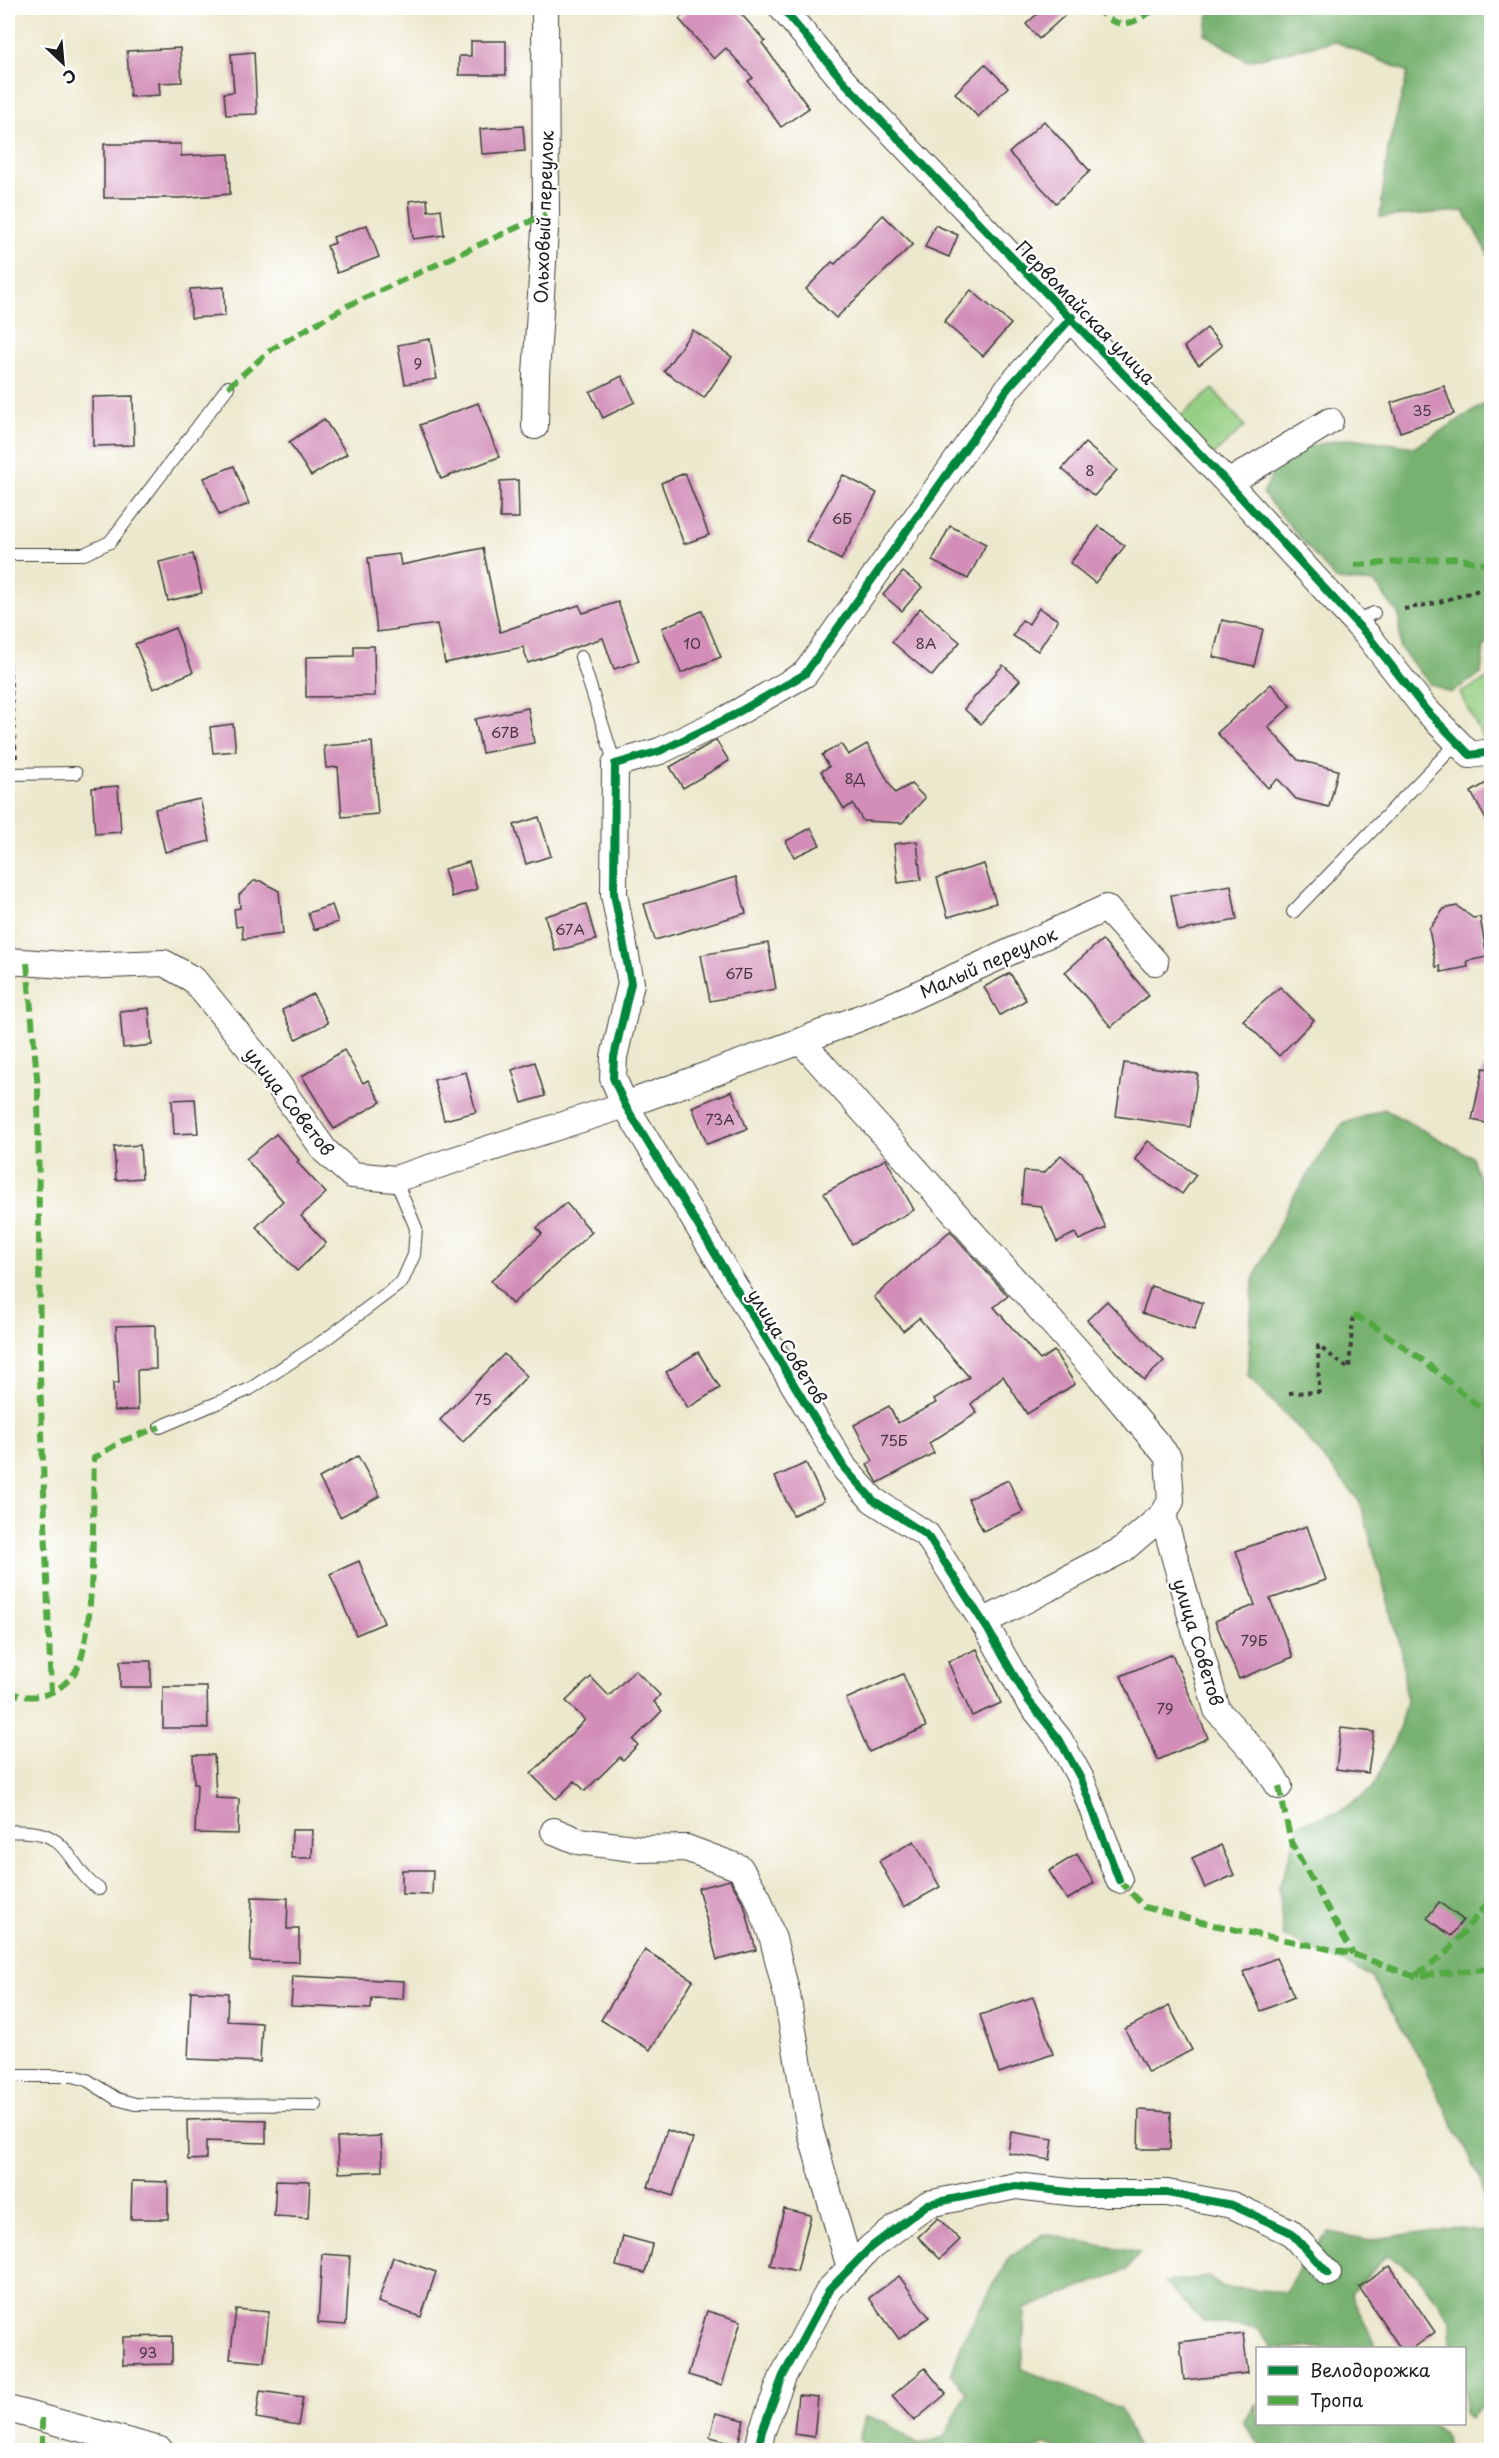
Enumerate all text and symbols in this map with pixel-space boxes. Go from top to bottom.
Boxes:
north arrow [33,33,93,93]
text: С [59,64,81,91]
street label: Ольховый переулок [526,130,560,304]
street label: Первомайская улица [1010,234,1162,391]
house number: 9 [414,351,422,374]
house number: 35 [1412,398,1432,421]
house number: 8 [1085,458,1095,481]
house number: 6Б [832,506,852,529]
house number: 10 [683,631,701,654]
house number: 8А [916,631,936,654]
house number: 67В [491,720,519,743]
house number: 8Д [844,766,866,789]
house number: 67А [555,917,585,940]
street label: Малый переулок [915,920,1061,1004]
house number: 67Б [725,961,753,984]
street label: улица Советов [239,1041,341,1161]
house number: 73А [705,1107,735,1130]
street label: улица Советов [742,1283,834,1409]
house number: 75 [474,1387,492,1410]
house number: 75Б [880,1428,908,1451]
street label: улица Советов [1167,1575,1231,1709]
house number: 79Б [1241,1628,1268,1651]
house number: 79 [1156,1696,1174,1719]
house number: 93 [139,2340,157,2363]
legend [1256,2347,1466,2425]
text: Велодорожка [1310,2356,1431,2383]
text: Тропа [1310,2386,1363,2413]

